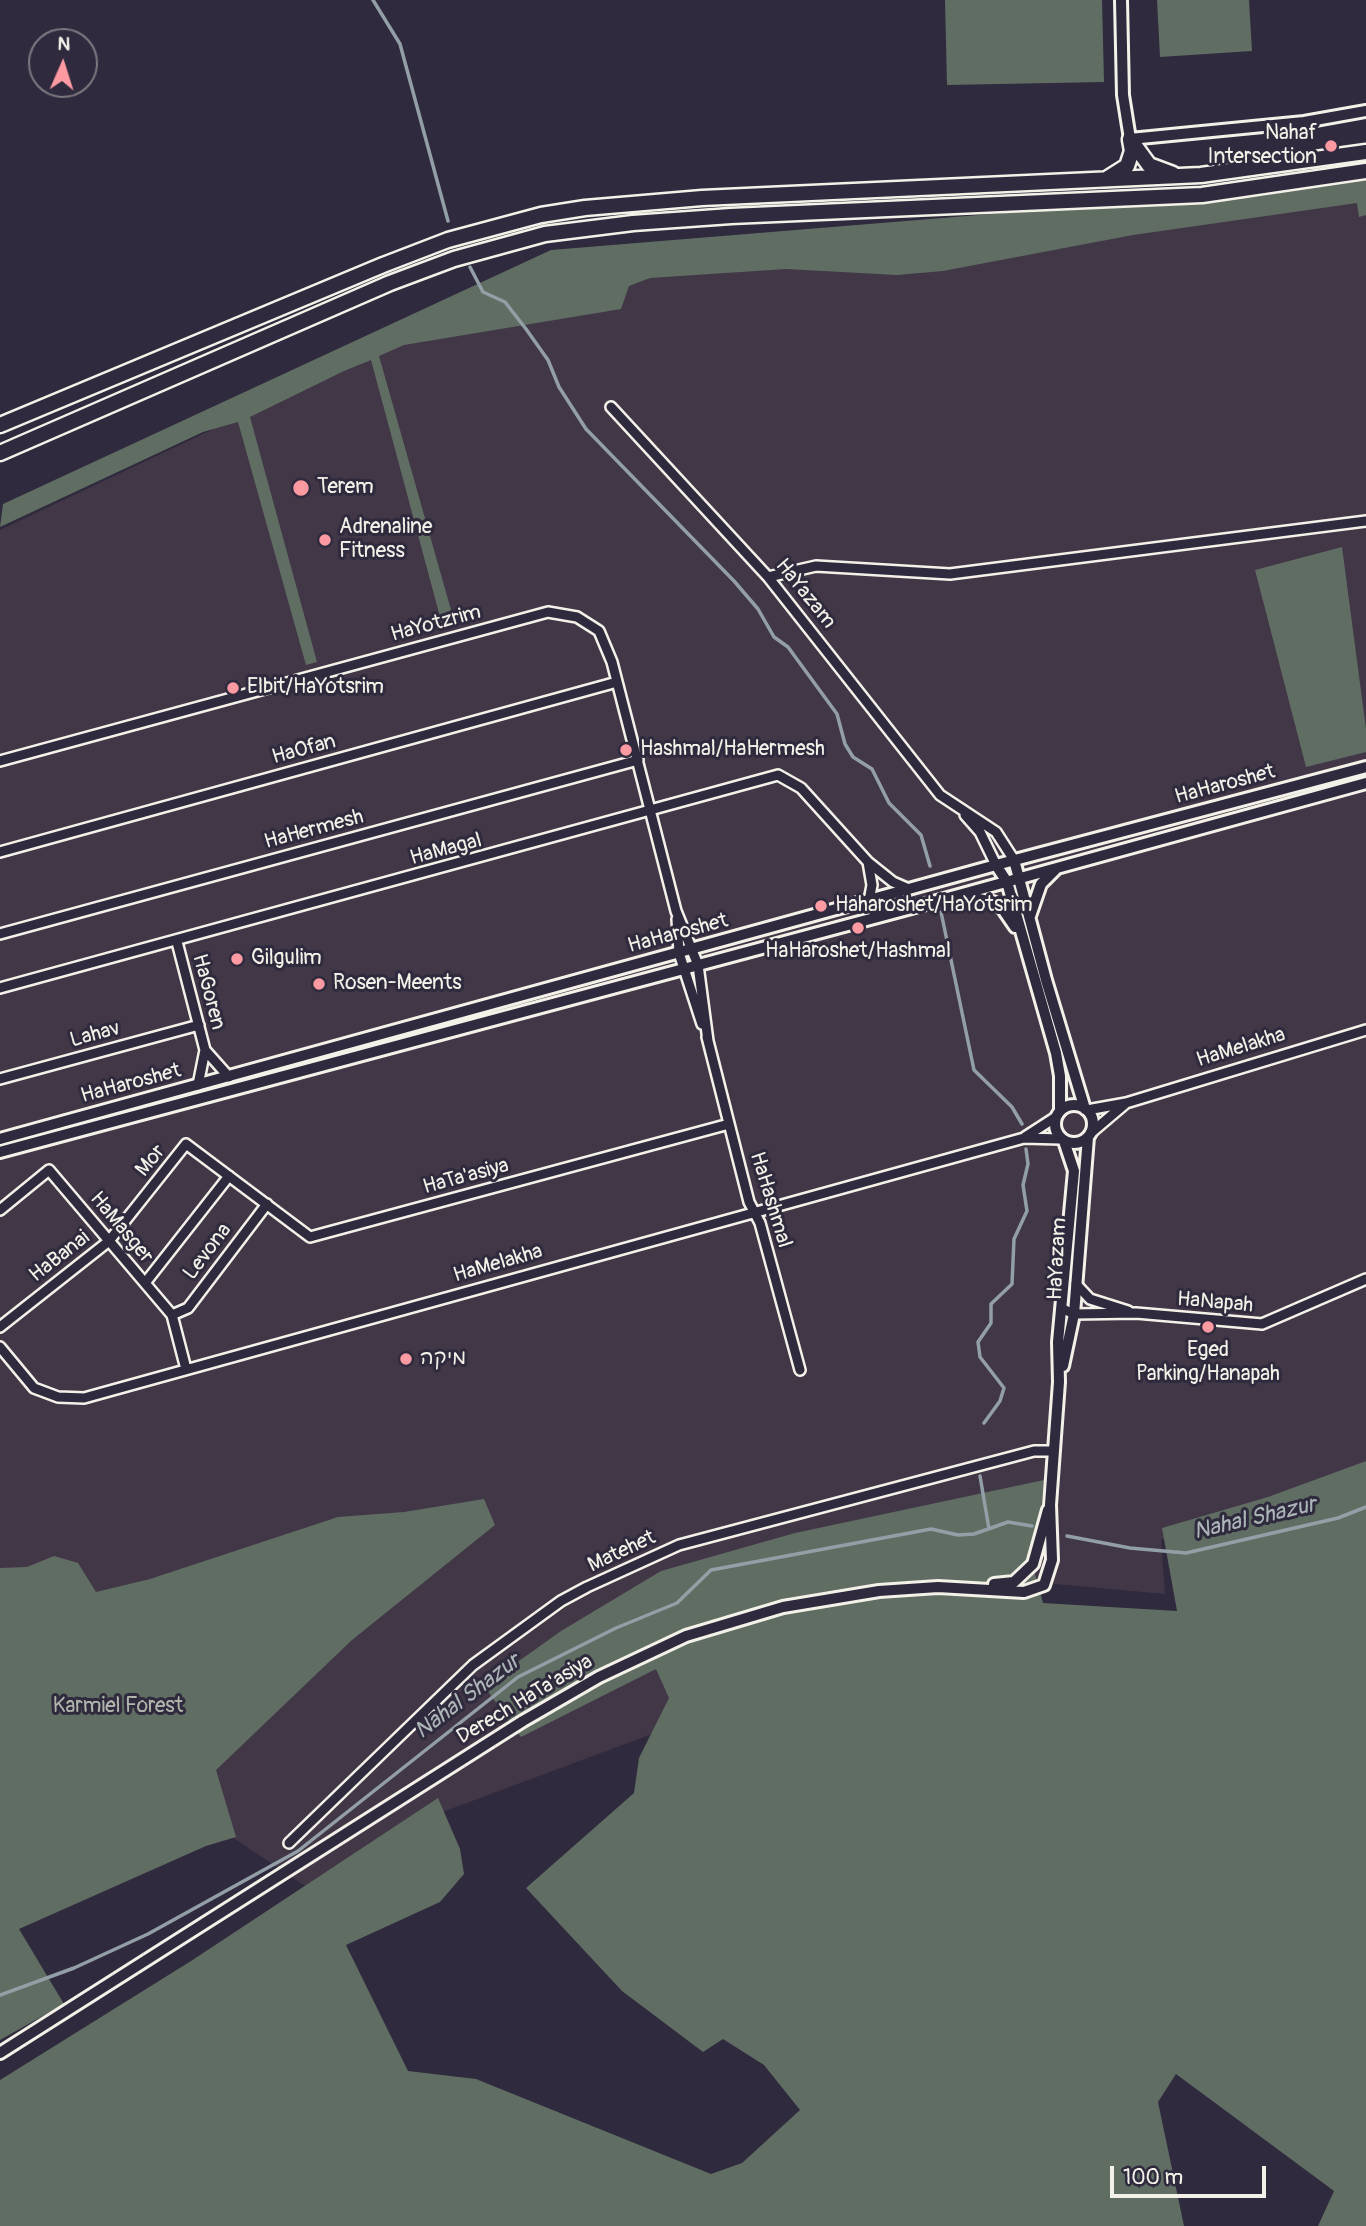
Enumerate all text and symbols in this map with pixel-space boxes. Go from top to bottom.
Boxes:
north arrow [28,28,98,98]
text: N [57,32,71,56]
place label: Nahaf Intersection [1208,121,1317,171]
marker: Nahaf Intersection [1323,138,1339,154]
place label: Terem [317,475,374,501]
marker: Terem [291,478,311,498]
place label: Adrenaline Fitness [339,515,432,565]
marker: Adrenaline Fitness [317,532,333,548]
street label: HaYazam [769,554,841,634]
street label: HaYotzrim [388,600,484,648]
place label: Elbit/HaYotsrim [247,675,384,701]
marker: Elbit/HaYotsrim [225,680,241,696]
street label: HaOfan [269,729,339,771]
place label: Hashmal/HaHermesh [640,737,825,763]
marker: Hashmal/HaHermesh [618,742,634,758]
street label: HaHaroshet [1172,760,1278,810]
street label: HaHermesh [262,805,366,855]
street label: HaMagal [407,828,485,872]
place label: Haharoshet/HaYotsrim [835,893,1033,919]
marker: Haharoshet/HaYotsrim [813,898,829,914]
street label: HaHaroshet [625,909,731,959]
marker: HaHaroshet/Hashmal [850,920,866,936]
place label: HaHaroshet/Hashmal [765,939,951,965]
place label: Gilgulim [251,946,322,972]
street label: HaGoren [186,951,230,1033]
marker: Gilgulim [229,951,245,967]
place label: Rosen-Meents [333,971,462,997]
marker: Rosen-Meents [311,976,327,992]
street label: Lahav [67,1016,123,1054]
street label: HaMelakha [1193,1023,1289,1073]
street label: HaHaroshet [78,1059,184,1109]
street label: Mor [131,1140,171,1182]
street label: HaHashmal [744,1149,796,1251]
street label: HaTa'asiya [420,1153,512,1201]
street label: HaMasger [84,1187,158,1269]
street label: HaYazam [1043,1217,1073,1301]
street label: Levona [179,1219,237,1285]
street label: HaBanai [25,1226,95,1288]
street label: HaMelakha [450,1239,546,1289]
street label: HaNapah [1176,1287,1254,1319]
marker: Eged Parking/Hanapah [1200,1319,1216,1335]
place label: Eged Parking/Hanapah [1136,1338,1280,1388]
place label: מיקה [420,1346,466,1372]
marker: מיקה [398,1351,414,1367]
water label: Nahal Shazur [1191,1492,1319,1546]
street label: Matehet [584,1525,660,1579]
water label: Nahal Shazur [410,1648,526,1746]
street label: Derech HaTa'asiya [453,1650,597,1750]
park label: Karmiel Forest [53,1694,183,1720]
scale bar [1114,2152,1270,2196]
text: 100 m [1123,2164,1183,2191]

